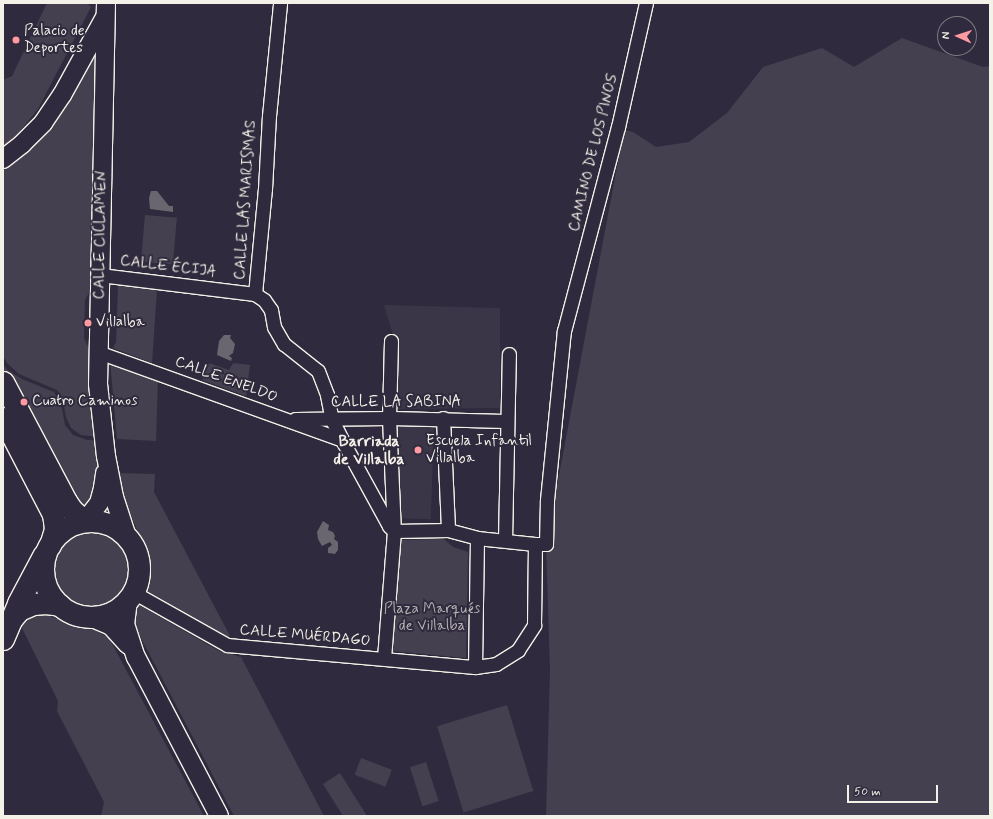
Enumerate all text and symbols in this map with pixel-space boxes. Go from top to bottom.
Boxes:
north arrow [937,16,977,56]
place label: Palacio de Deportes [24,22,85,57]
text: N [939,31,953,39]
marker: Palacio de Deportes [11,35,21,45]
street label: CAMINO DE LOS PINOS [565,70,623,236]
street label: CALLE LAS MARISMAS [231,119,261,281]
street label: CALLE CICLAMEN [91,170,111,300]
street label: CALLE ÉCIJA [119,252,217,282]
place label: Villalba [96,314,145,332]
marker: Villalba [83,318,93,328]
street label: CALLE ENELDO [172,353,280,407]
place label: Cuatro Caminos [32,393,138,411]
street label: CALLE LA SABINA [331,394,461,412]
marker: Cuatro Caminos [19,397,29,407]
district label: Barriada de Villalba [333,432,405,470]
place label: Escuela Infantil Villalba [426,432,530,467]
marker: Escuela Infantil Villalba [413,445,423,455]
park label: Plaza Marqués de Villalba [385,600,479,635]
street label: CALLE MUÉRDAGO [239,621,371,651]
scale bar [849,777,940,803]
text: 50 m [854,784,881,800]

